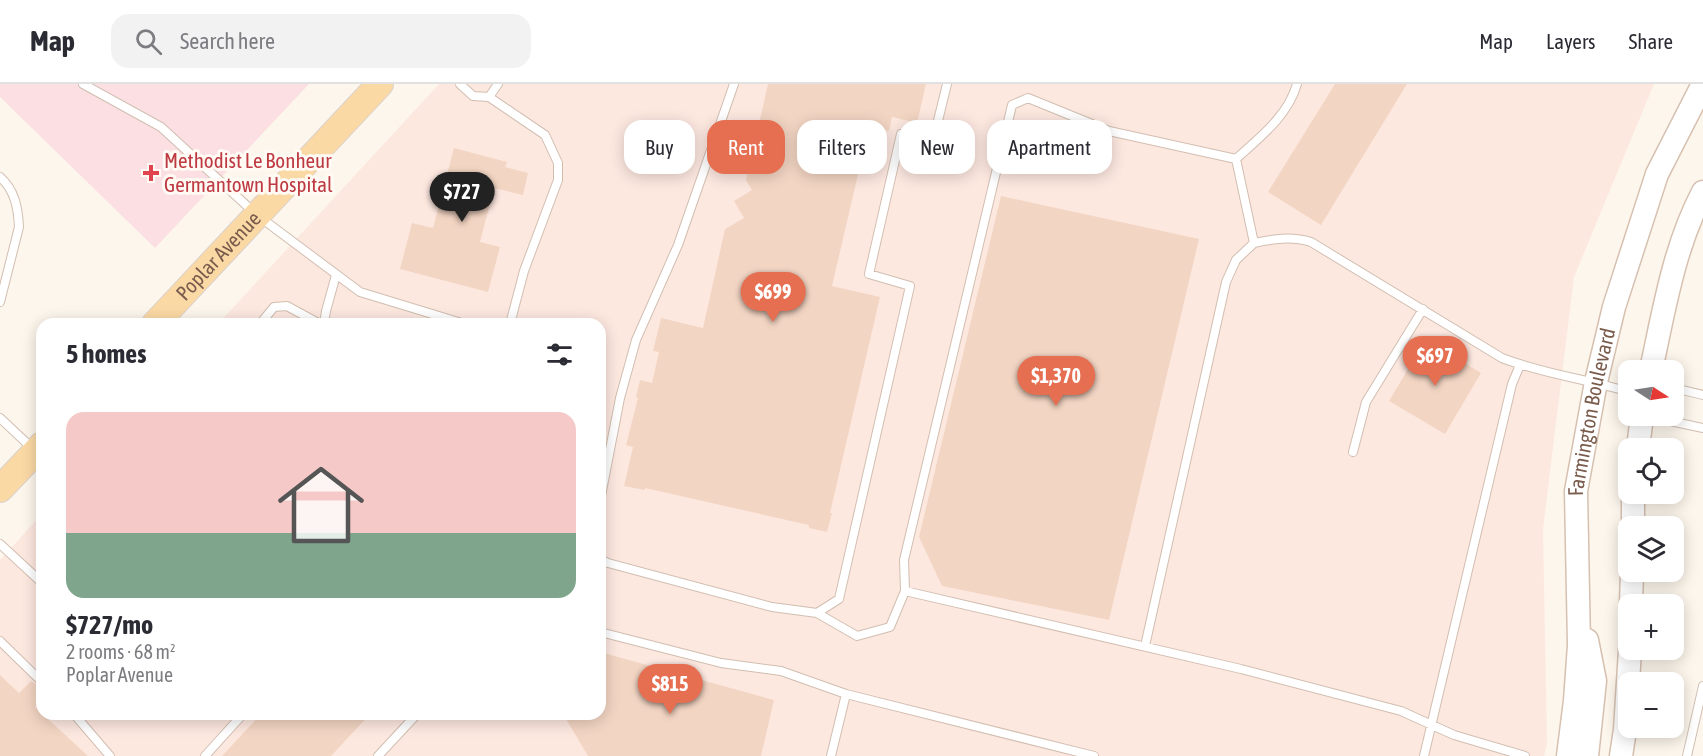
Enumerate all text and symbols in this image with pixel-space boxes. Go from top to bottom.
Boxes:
search box [111,14,531,68]
text: Map [30,25,75,57]
icon: search [132,25,165,58]
text: Search here [180,28,275,54]
text: Map [1479,29,1513,53]
text: Layers [1546,29,1596,53]
text: Share [1629,29,1673,53]
chip: Buy [624,120,695,174]
chip: Rent [707,120,785,174]
chip: Filters [797,120,887,174]
chip: New [899,120,975,174]
chip: Apartment [987,120,1112,174]
place label: Methodist Le Bonheur Germantown Hospital [164,148,333,196]
marker: Methodist Le Bonheur Germantown Hospital [142,164,160,182]
pin: $727 [426,172,498,223]
text: $727 [444,180,480,203]
street label: Poplar Avenue [171,206,265,305]
pin: $699 [737,272,809,323]
text: $699 [755,280,791,303]
street label: Farmington Boulevard [1563,325,1620,496]
pin: $697 [1399,336,1471,387]
icon: filters [543,338,576,371]
text: 5 homes [66,339,146,369]
text: $697 [1417,344,1453,367]
pin: $1,370 [1007,356,1105,407]
north arrow [1618,360,1684,426]
map controls [1618,360,1684,738]
text: $1,370 [1031,364,1081,387]
button: locate [1618,438,1684,504]
icon: home [267,451,375,559]
button: layers [1618,516,1684,582]
button: + [1618,594,1684,660]
text: $727/mo [66,610,153,640]
text: 2 rooms · 68 m² [66,640,176,663]
text: Poplar Avenue [66,663,173,686]
pin: $815 [634,664,706,715]
text: $815 [652,672,688,695]
button: − [1618,672,1684,738]

